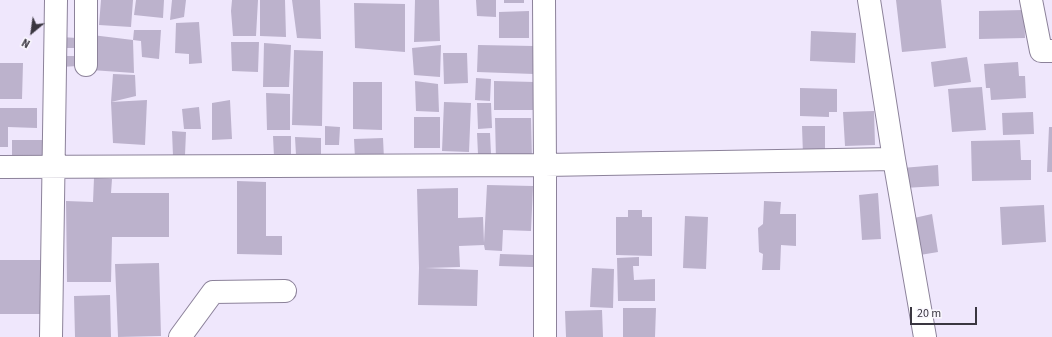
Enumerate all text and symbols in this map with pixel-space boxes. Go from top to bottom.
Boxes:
north arrow [12,12,52,52]
text: N [19,35,33,51]
scale bar [912,299,979,325]
text: 20 m [917,305,941,322]

